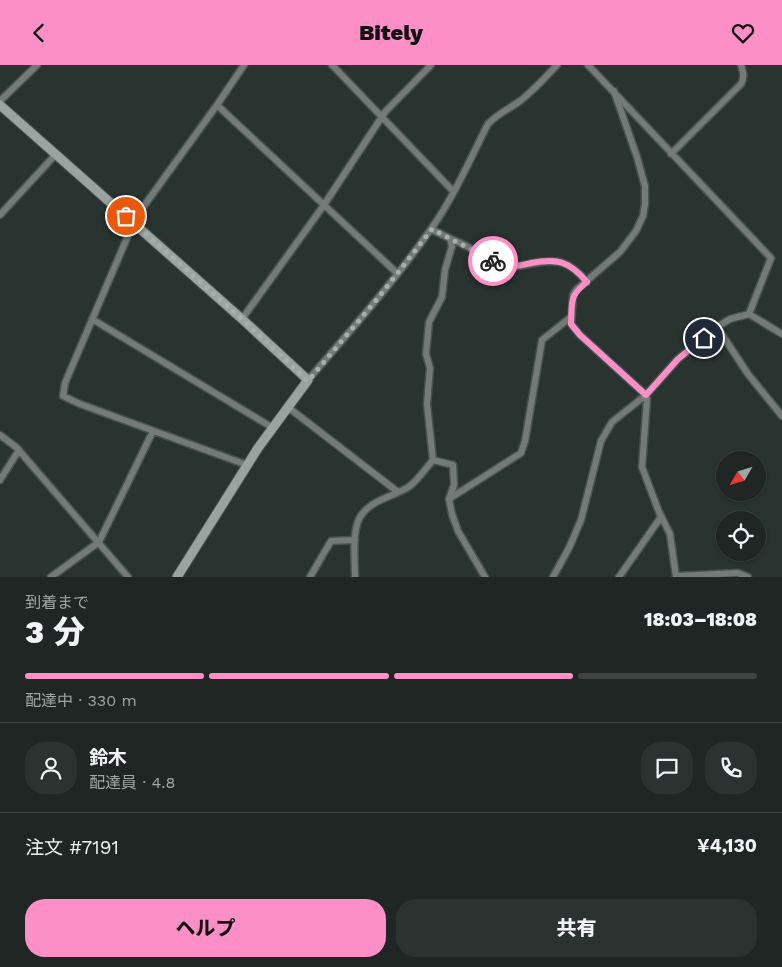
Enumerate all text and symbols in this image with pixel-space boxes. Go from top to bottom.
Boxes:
icon: back [25,19,53,47]
icon: heart [729,19,757,47]
text: Bitely [359,20,423,45]
pin [105,195,147,237]
icon: bag [112,202,140,230]
courier [468,236,518,286]
icon: bike [479,247,507,275]
pin [683,317,725,359]
icon: home [690,324,718,352]
north arrow [716,451,766,501]
map controls [716,451,766,561]
button: locate [716,511,766,561]
text: 到着まで [25,593,89,612]
text: 18:03–18:08 [644,608,757,631]
text: 3 分 [25,613,85,651]
text: 配達中 · 330 m [25,691,137,710]
button: person [25,742,77,794]
button: chat [641,742,693,794]
button: phone [705,742,757,794]
text: 鈴木 [89,746,127,769]
text: 配達員 · 4.8 [89,773,175,792]
text: ¥4,130 [697,834,757,857]
text: 注文 #7191 [25,836,119,859]
button: ヘルプ [25,899,386,957]
button: 共有 [396,899,757,957]

